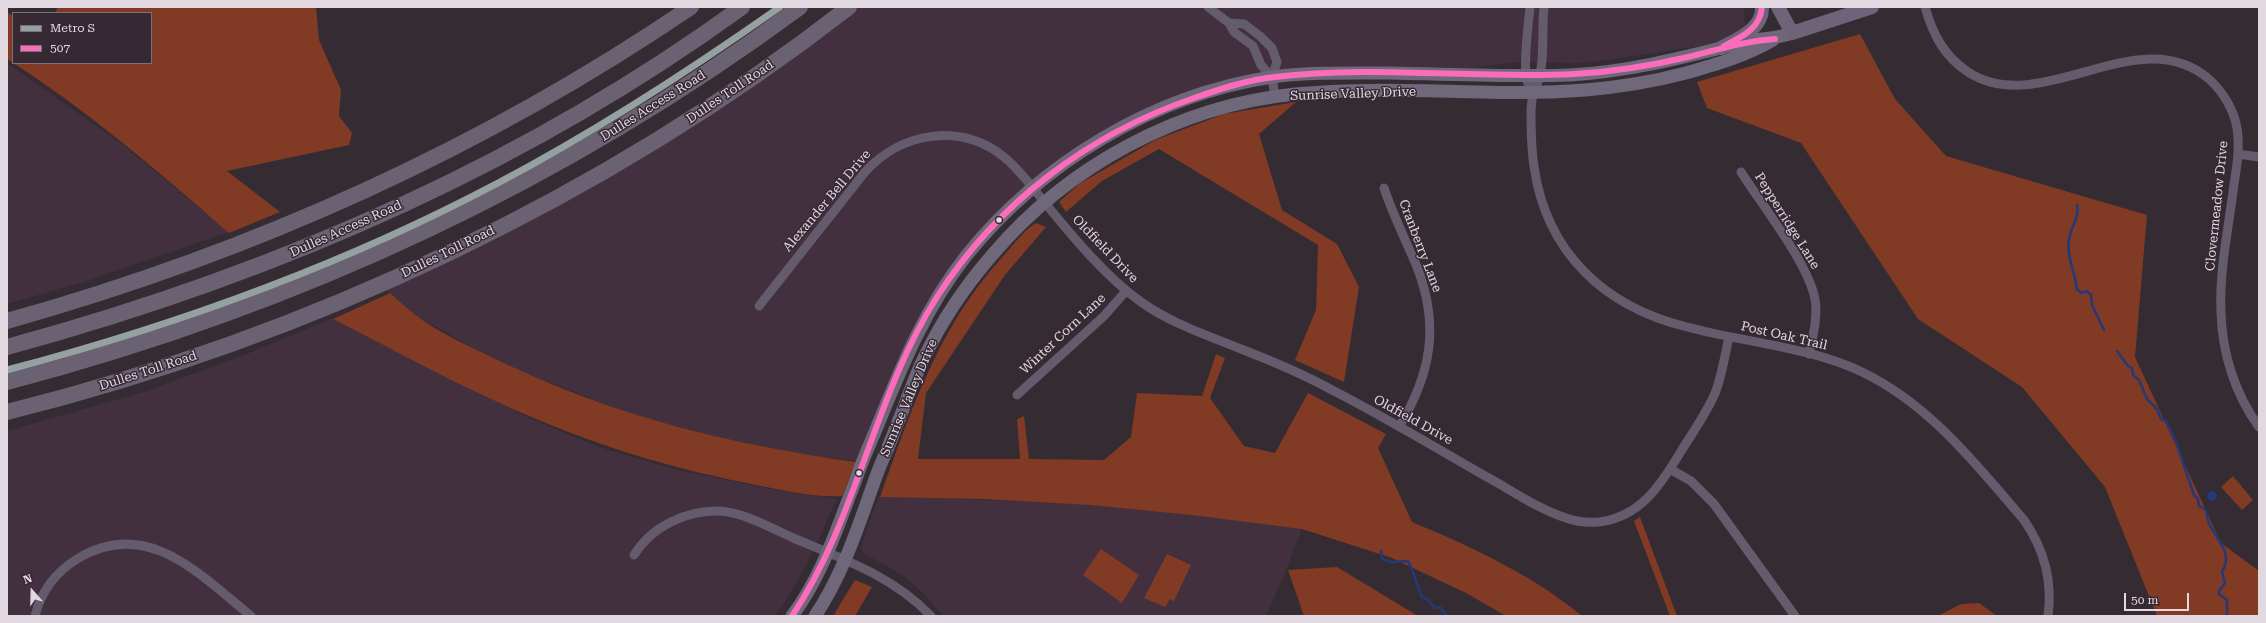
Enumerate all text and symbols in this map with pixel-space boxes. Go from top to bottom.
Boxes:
legend [12,12,152,64]
text: Metro S [50,21,95,35]
text: 507 [50,41,70,55]
street label: Dulles Toll Road [683,57,777,127]
street label: Dulles Access Road [598,67,708,145]
street label: Sunrise Valley Drive [1290,84,1416,104]
street label: Clovermeadow Drive [2202,140,2232,272]
street label: Alexander Bell Drive [780,147,874,255]
street label: Pepperridge Lane [1751,170,1823,272]
street label: Dulles Access Road [288,197,404,261]
street label: Cranberry Lane [1395,197,1445,295]
street label: Oldfield Drive [1069,212,1141,286]
unlabelled marker [994,215,1004,225]
street label: Dulles Toll Road [399,223,497,281]
street label: Winter Corn Lane [1017,290,1109,378]
street label: Post Oak Trail [1739,318,1829,354]
street label: Sunrise Valley Drive [877,337,941,459]
street label: Dulles Toll Road [97,348,199,394]
street label: Oldfield Drive [1371,392,1455,448]
unlabelled marker [854,468,864,478]
north arrow [12,571,52,611]
text: N [22,572,34,587]
scale bar [2126,585,2191,611]
text: 50 m [2131,593,2158,607]

